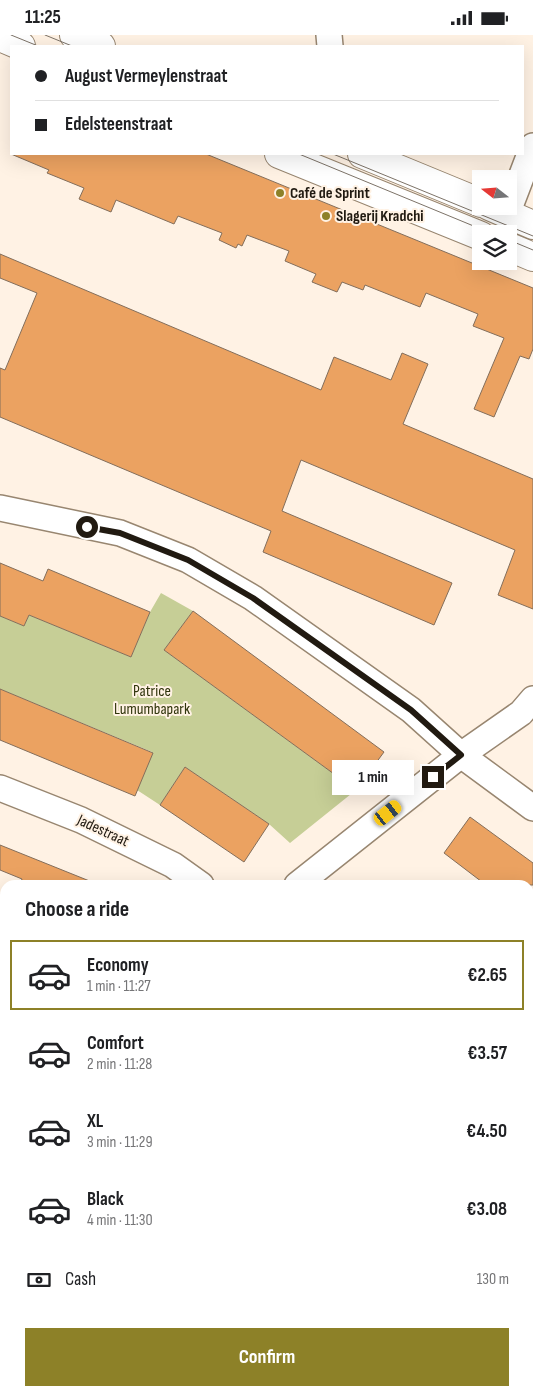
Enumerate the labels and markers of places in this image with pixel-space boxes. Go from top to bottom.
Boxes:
place label: Café de Sprint [290,184,370,203]
marker: Café de Sprint [274,187,286,199]
place label: Slagerij Kradchi [336,207,424,226]
marker: Slagerij Kradchi [320,210,332,222]

